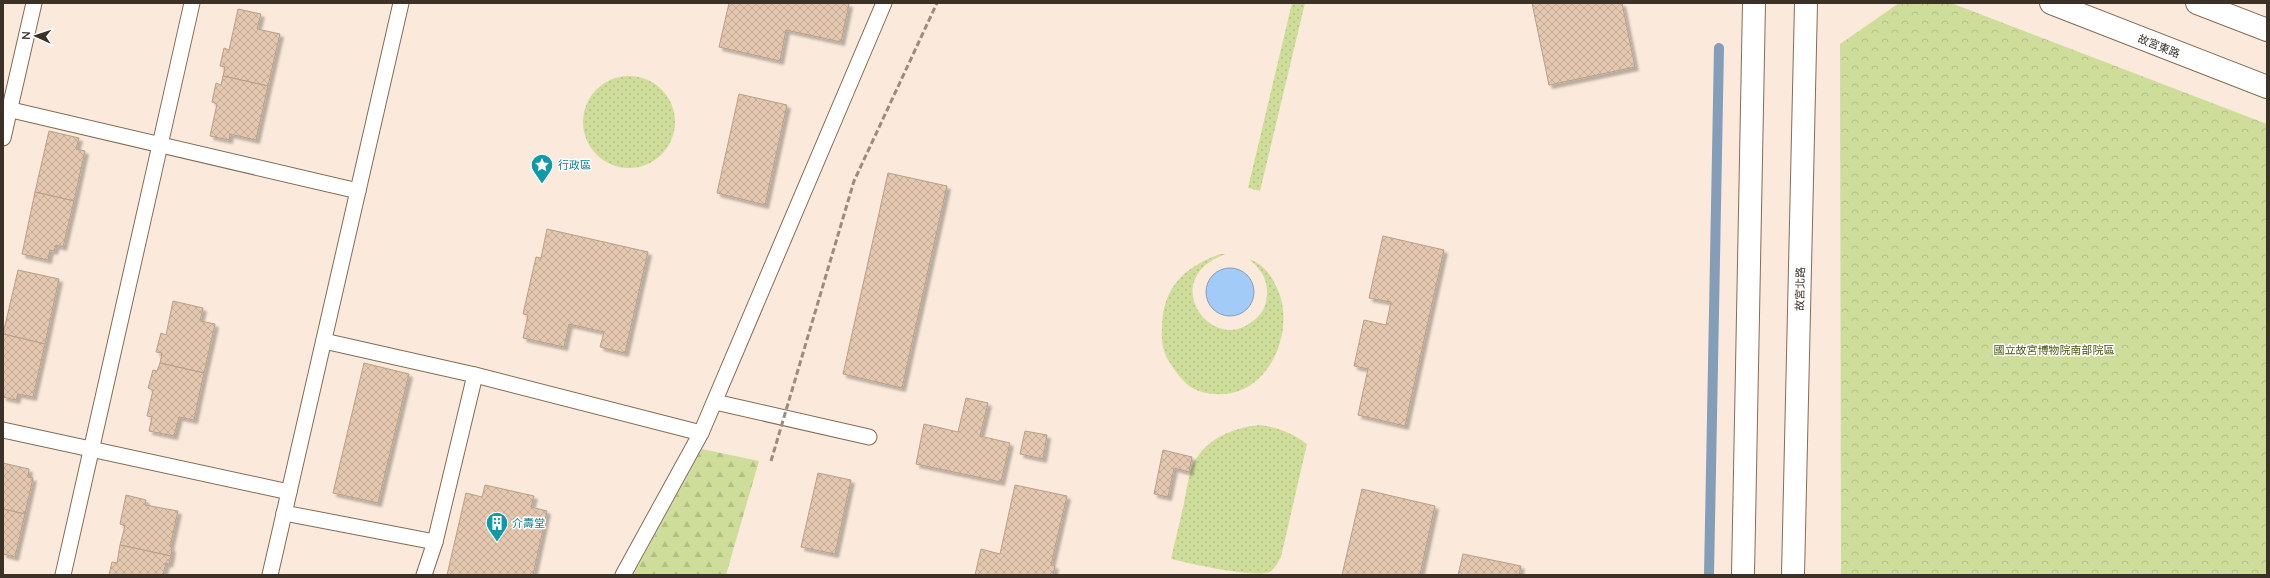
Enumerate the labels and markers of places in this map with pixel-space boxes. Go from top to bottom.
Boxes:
place icon: 行政區 [529,152,555,185]
place label: 行政區 [558,158,591,171]
building icon: 介壽堂 [484,510,510,543]
place label: 介壽堂 [512,516,545,529]

